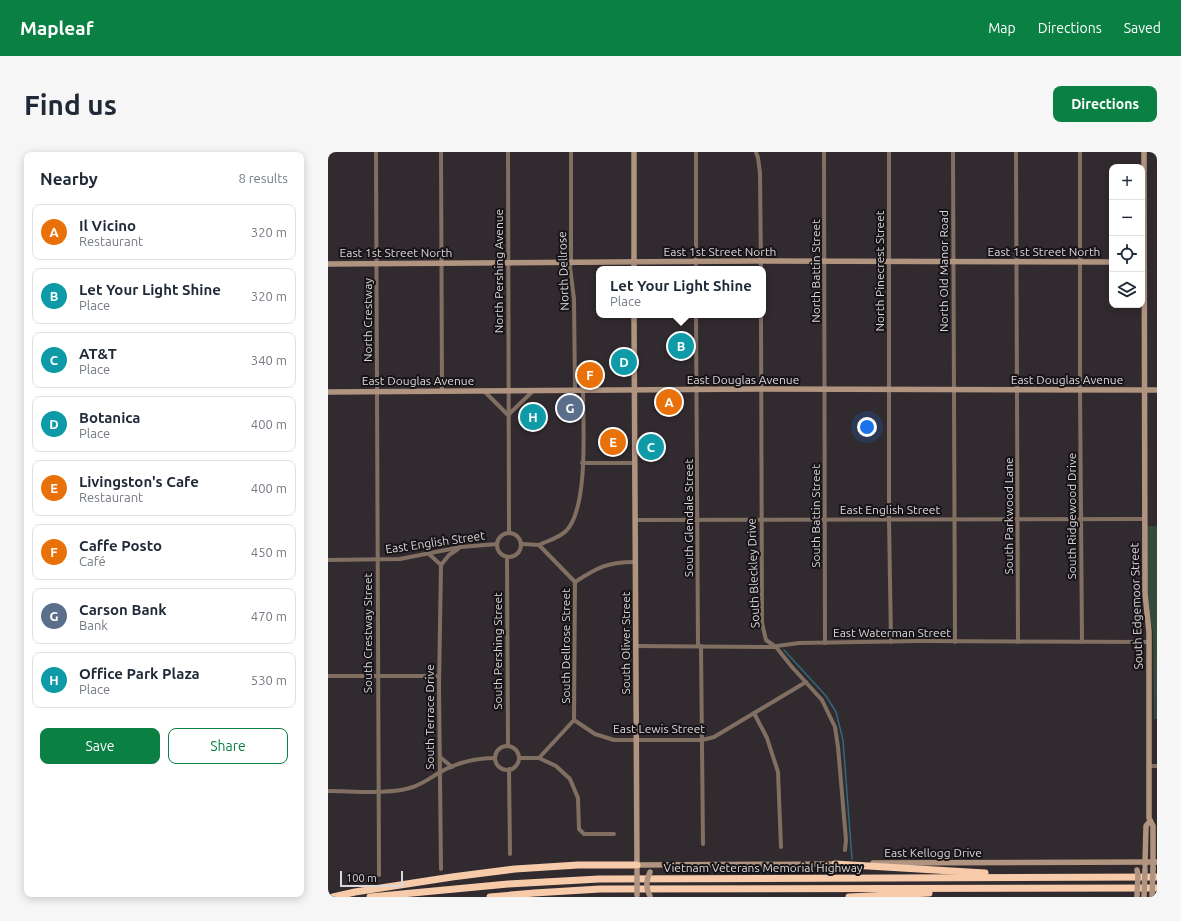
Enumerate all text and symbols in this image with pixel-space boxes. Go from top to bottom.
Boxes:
text: Mapleaf [20,17,93,39]
text: Map [988,20,1016,36]
text: Directions [1038,20,1102,36]
text: Saved [1124,20,1161,36]
button: Directions [1053,86,1157,122]
text: Find us [24,89,117,120]
map controls [1109,164,1145,308]
button: + [1109,164,1145,200]
text: Nearby [40,169,98,188]
text: 8 results [238,171,288,185]
button: − [1109,200,1145,236]
street label: North Pershing Avenue [492,209,505,333]
street label: North Pinecrest Street [873,210,886,331]
street label: North Old Manor Road [937,210,950,332]
text: Il Vicino [79,217,136,234]
street label: North Battin Street [809,219,822,323]
text: A [49,225,59,239]
text: 320 m [251,225,287,239]
street label: North Dellrose [555,231,571,311]
text: Restaurant [79,234,143,248]
button: locate [1109,236,1145,272]
street label: East 1st Street North [664,245,776,258]
street label: East 1st Street North [988,245,1100,258]
street label: East 1st Street North [340,246,452,259]
popup [596,266,766,318]
button: layers [1109,272,1145,308]
text: Let Your Light Shine [610,277,752,294]
street label: North Crestway [361,278,374,362]
text: Let Your Light Shine [79,281,221,298]
text: B [50,289,58,303]
text: 320 m [251,289,287,303]
text: Place [610,294,641,308]
text: Place [79,298,110,312]
pin: B [668,331,694,361]
text: AT&T [79,345,117,362]
pin: D [611,347,637,377]
text: C [50,353,58,367]
text: 340 m [251,353,287,367]
pin: F [577,360,603,390]
text: Place [79,362,110,376]
street label: East Douglas Avenue [687,373,799,386]
street label: East Douglas Avenue [1011,373,1123,386]
street label: East Douglas Avenue [362,374,474,387]
pin: A [656,387,682,417]
pin: G [557,393,583,423]
pin: H [520,402,546,432]
text: Botanica [79,409,141,426]
text: D [49,417,59,431]
text: 400 m [251,417,287,431]
your location [857,417,877,437]
text: Place [79,426,110,440]
pin: E [600,427,626,457]
pin: C [638,432,664,462]
street label: South Ridgewood Drive [1065,453,1078,579]
street label: South Parkwood Lane [1002,457,1015,575]
street label: South Glendale Street [682,459,695,577]
street label: South Battin Street [809,464,822,568]
text: Livingston's Cafe [79,473,199,490]
text: E [50,481,58,495]
text: 400 m [251,481,287,495]
text: Restaurant [79,490,143,504]
street label: East English Street [840,503,940,516]
street label: South Bleckley Drive [745,518,761,628]
street label: East English Street [384,529,486,555]
text: Caffe Posto [79,537,162,554]
street label: South Edgemoor Street [1127,542,1145,670]
text: F [50,545,58,559]
text: 450 m [251,545,287,559]
text: Café [79,554,106,568]
street label: South Crestway Street [361,573,374,693]
street label: South Dellrose Street [559,588,572,704]
street label: South Oliver Street [619,591,632,695]
street label: South Pershing Street [491,592,504,710]
text: Carson Bank [79,601,167,618]
text: G [50,609,59,623]
text: 470 m [251,609,287,623]
text: Bank [79,618,108,632]
street label: East Waterman Street [833,626,951,639]
street label: South Terrace Drive [423,664,436,770]
text: Office Park Plaza [79,665,200,682]
text: H [49,673,59,687]
text: 530 m [251,673,287,687]
text: Place [79,682,110,696]
street label: East Lewis Street [613,722,705,735]
button: Save [40,728,160,764]
button: Share [168,728,288,764]
street label: East Kellogg Drive [884,846,982,859]
street label: Vietnam Veterans Memorial Highway [663,861,863,874]
scale bar [340,869,403,888]
text: 100 m [346,872,377,884]

